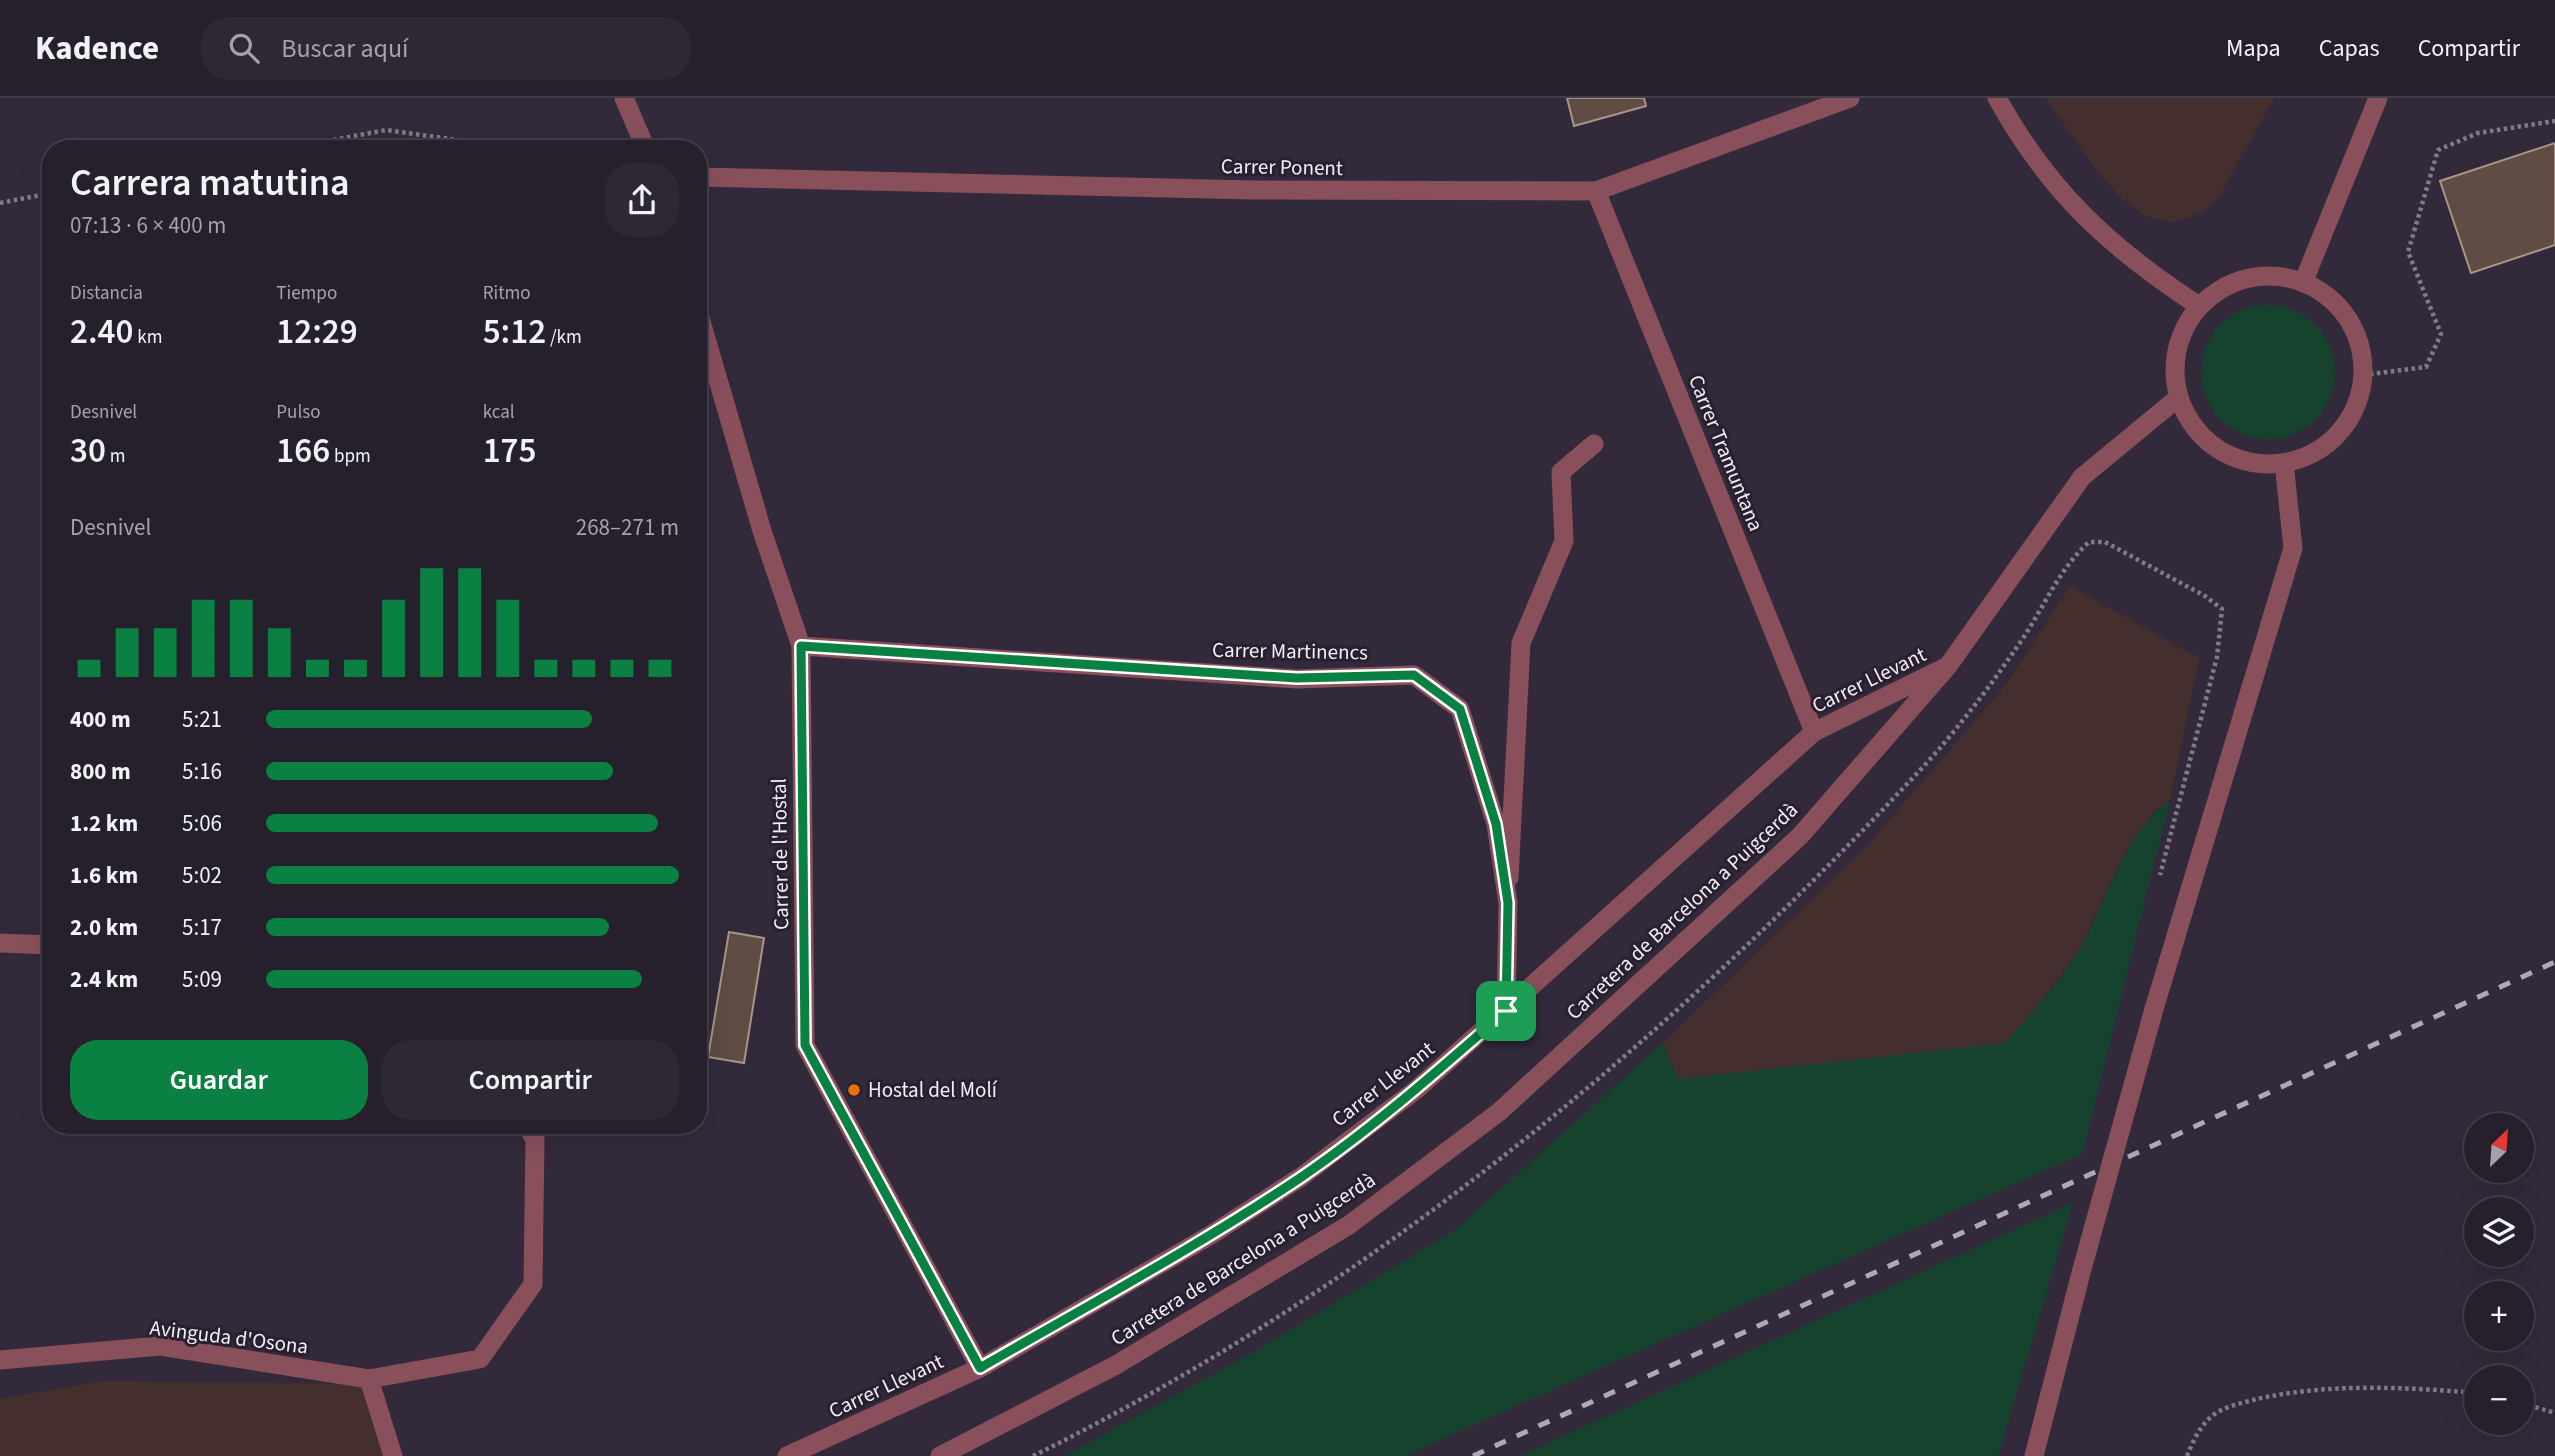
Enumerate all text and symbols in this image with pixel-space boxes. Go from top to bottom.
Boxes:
search box [201,17,691,80]
text: Kadence [35,25,159,72]
icon: search [225,29,263,67]
text: Buscar aquí [281,30,409,67]
text: Mapa [2226,31,2281,66]
text: Capas [2319,31,2380,66]
text: Compartir [2418,31,2520,66]
street label: Carrer Ponent [1221,151,1343,183]
text: Carrera matutina [70,156,350,210]
button: share [605,163,679,237]
text: 07:13 · 6 × 400 m [70,209,226,242]
text: Distancia [70,280,143,307]
text: Tiempo [276,280,337,307]
text: Ritmo [483,280,531,307]
text: 2.40 [70,307,134,357]
text: 12:29 [276,307,358,357]
text: 5:12 [483,307,546,357]
text: km [134,324,162,351]
text: /km [546,324,582,351]
street label: Carrer Tramuntana [1681,370,1771,536]
text: Desnivel [70,399,137,426]
text: Pulso [276,399,321,426]
text: kcal [483,399,515,426]
text: 30 [70,426,106,476]
text: 166 [276,426,330,476]
text: 175 [483,426,537,476]
text: m [106,443,125,470]
text: bpm [330,443,371,470]
text: Desnivel [70,511,151,544]
text: 268–271 m [576,511,679,544]
street label: Carrer Martinencs [1212,635,1368,667]
street label: Carrer Llevant [1807,639,1931,721]
text: 400 m [70,703,131,736]
text: 5:21 [182,703,222,736]
text: 800 m [70,755,131,788]
text: 5:16 [182,755,222,788]
street label: Carrer de l'Hostal [764,778,796,930]
street label: Carretera de Barcelona a Puigcerdà [1559,795,1805,1027]
text: 1.2 km [70,807,138,840]
text: 5:06 [182,807,222,840]
text: 1.6 km [70,859,138,892]
text: 5:02 [182,859,222,892]
text: 2.0 km [70,911,138,944]
text: 5:17 [182,911,222,944]
text: 2.4 km [70,963,138,996]
text: 5:09 [182,963,222,996]
pin [1476,981,1536,1041]
icon: arrive [1487,992,1525,1030]
street label: Carrer Llevant [1325,1034,1441,1134]
button: Guardar [70,1040,368,1120]
button: Compartir [382,1040,679,1120]
place label: Hostal del Molí [868,1075,998,1105]
marker: Hostal del Molí [846,1082,862,1098]
north arrow [2464,1113,2534,1183]
map controls [2464,1113,2534,1435]
street label: Carretera de Barcelona a Puigcerdà [1105,1165,1381,1353]
button: layers [2464,1197,2534,1267]
button: + [2464,1281,2534,1351]
street label: Avinguda d'Osona [148,1312,310,1362]
street label: Carrer Llevant [824,1346,948,1426]
button: − [2464,1365,2534,1435]

